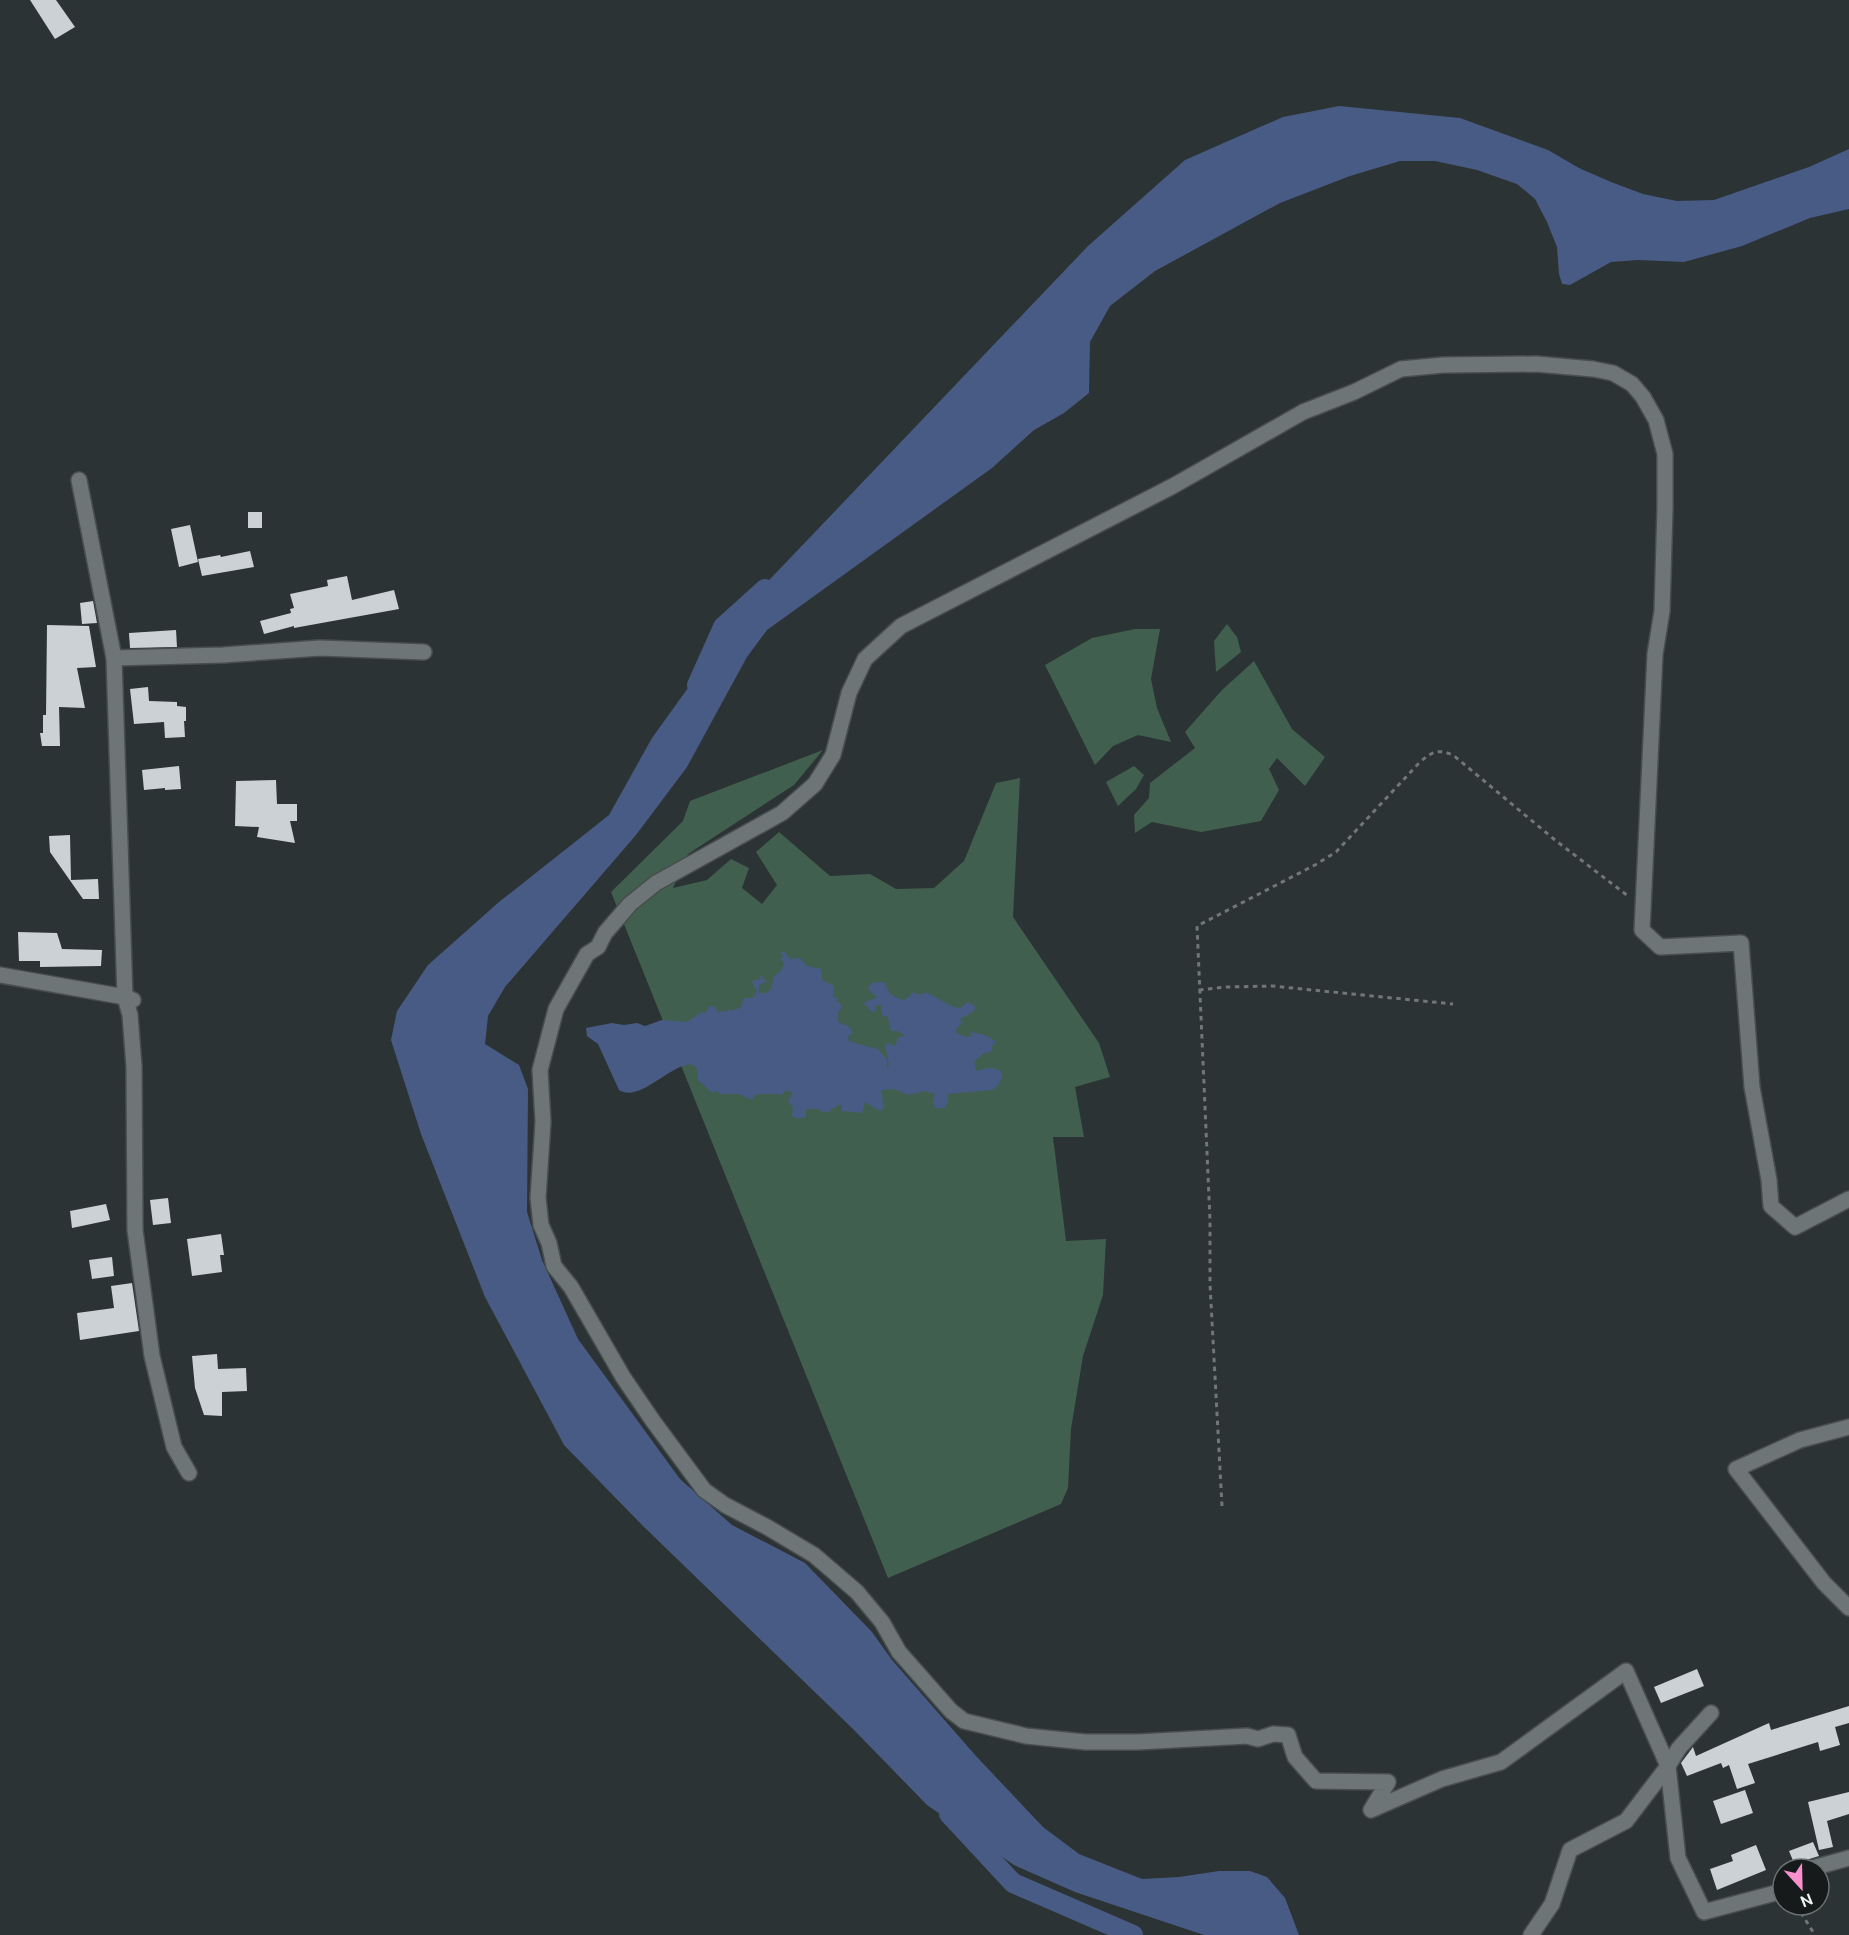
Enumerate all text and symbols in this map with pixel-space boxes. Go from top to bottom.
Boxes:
north arrow [1771,1857,1831,1917]
text: N [1798,1890,1816,1911]

